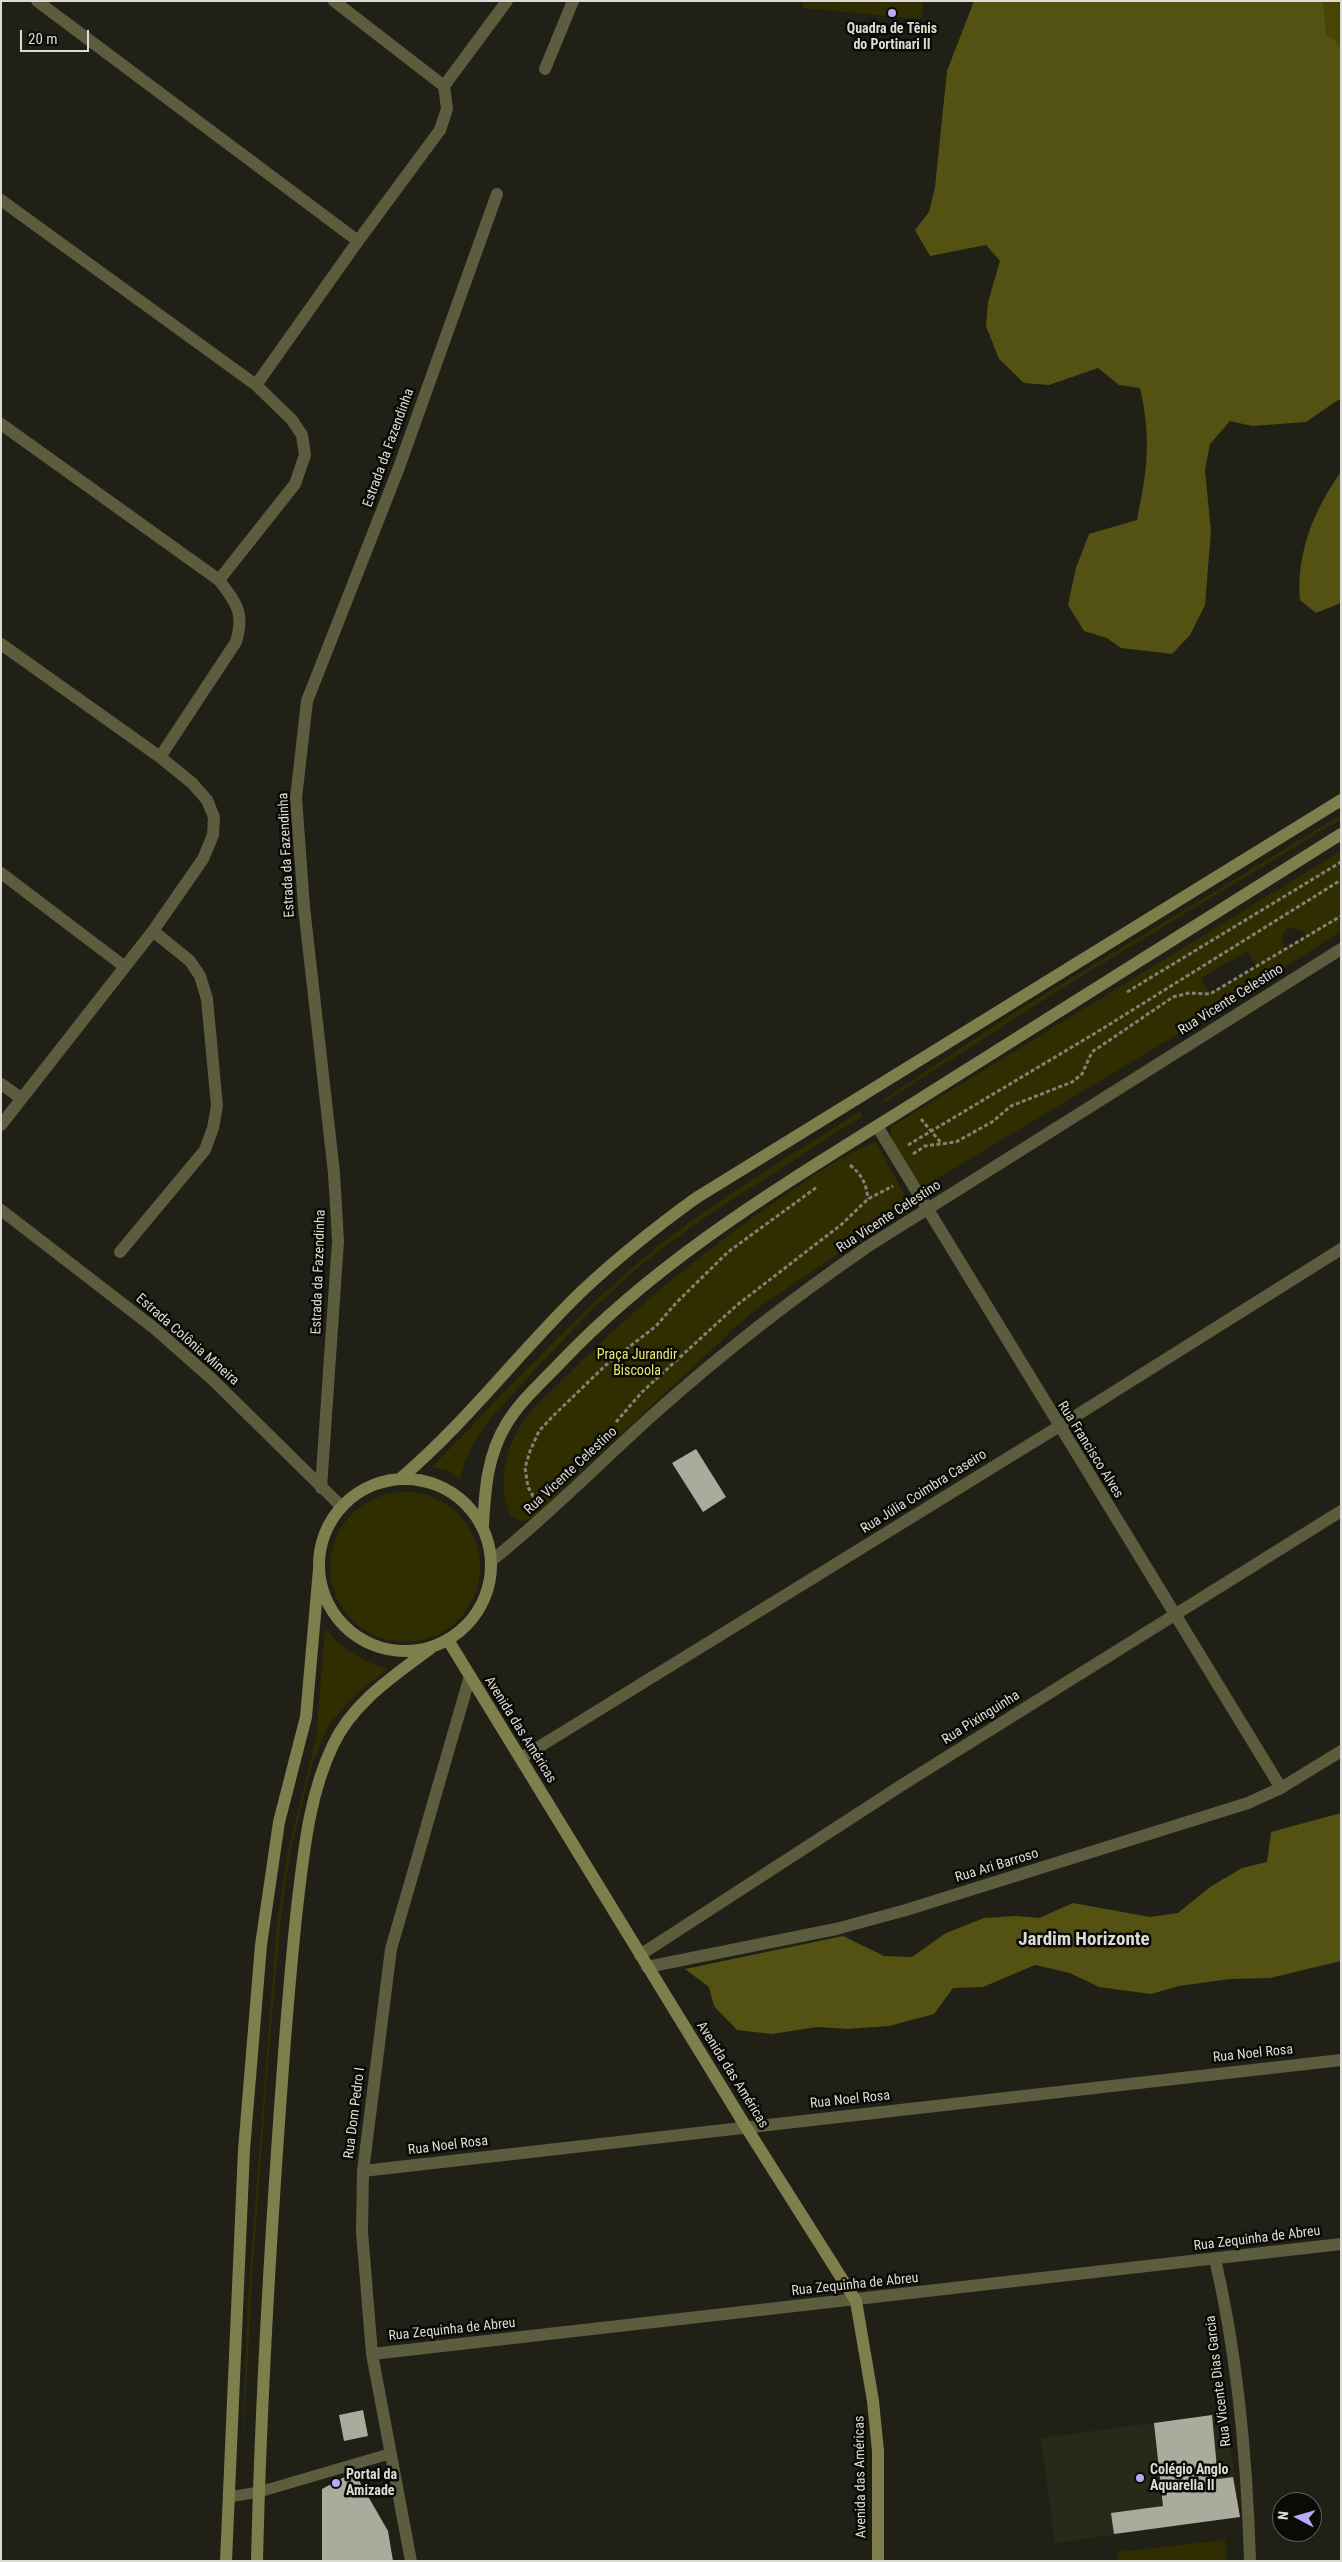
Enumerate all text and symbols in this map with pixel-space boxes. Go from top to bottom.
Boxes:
marker: Quadra de Tênis do Portinari II [886,7,898,19]
scale bar [22,20,91,52]
place label: Quadra de Tênis do Portinari II [847,21,937,54]
text: 20 m [28,30,58,48]
street label: Estrada da Fazendinha [360,386,418,510]
street label: Estrada da Fazendinha [275,792,299,918]
street label: Rua Vicente Celestino [1175,961,1287,1039]
street label: Rua Vicente Celestino [834,1177,944,1257]
street label: Estrada da Fazendinha [308,1209,330,1335]
street label: Estrada Colônia Mineira [132,1291,242,1389]
park label: Praça Jurandir Biscoola [597,1347,677,1380]
street label: Rua Francisco Alves [1053,1398,1127,1502]
street label: Rua Vicente Celestino [521,1424,621,1518]
street label: Rua Júlia Coimbra Caseiro [858,1446,990,1538]
street label: Avenida das Américas [480,1674,560,1786]
street label: Rua Pixinguinha [939,1687,1023,1749]
street label: Rua Ari Barroso [953,1845,1041,1887]
district label: Jardim Horizonte [1018,1929,1150,1951]
street label: Avenida das Américas [692,2019,772,2131]
street label: Rua Noel Rosa [1212,2041,1294,2067]
street label: Rua Dom Pedro I [341,2066,369,2160]
street label: Rua Noel Rosa [809,2087,891,2113]
street label: Rua Noel Rosa [407,2133,489,2159]
street label: Rua Zequinha de Abreu [1193,2223,1321,2255]
street label: Rua Zequinha de Abreu [791,2270,919,2300]
street label: Rua Zequinha de Abreu [388,2315,516,2345]
street label: Rua Vicente Dias Garcia [1203,2315,1235,2447]
street label: Avenida das Américas [852,2416,870,2538]
place label: Colégio Anglo Aquarella II [1150,2462,1228,2494]
place label: Portal da Amizade [346,2467,397,2500]
marker: Colégio Anglo Aquarella II [1134,2472,1146,2484]
marker: Portal da Amizade [330,2477,342,2489]
north arrow [1272,2492,1322,2542]
text: N [1275,2510,1291,2521]

